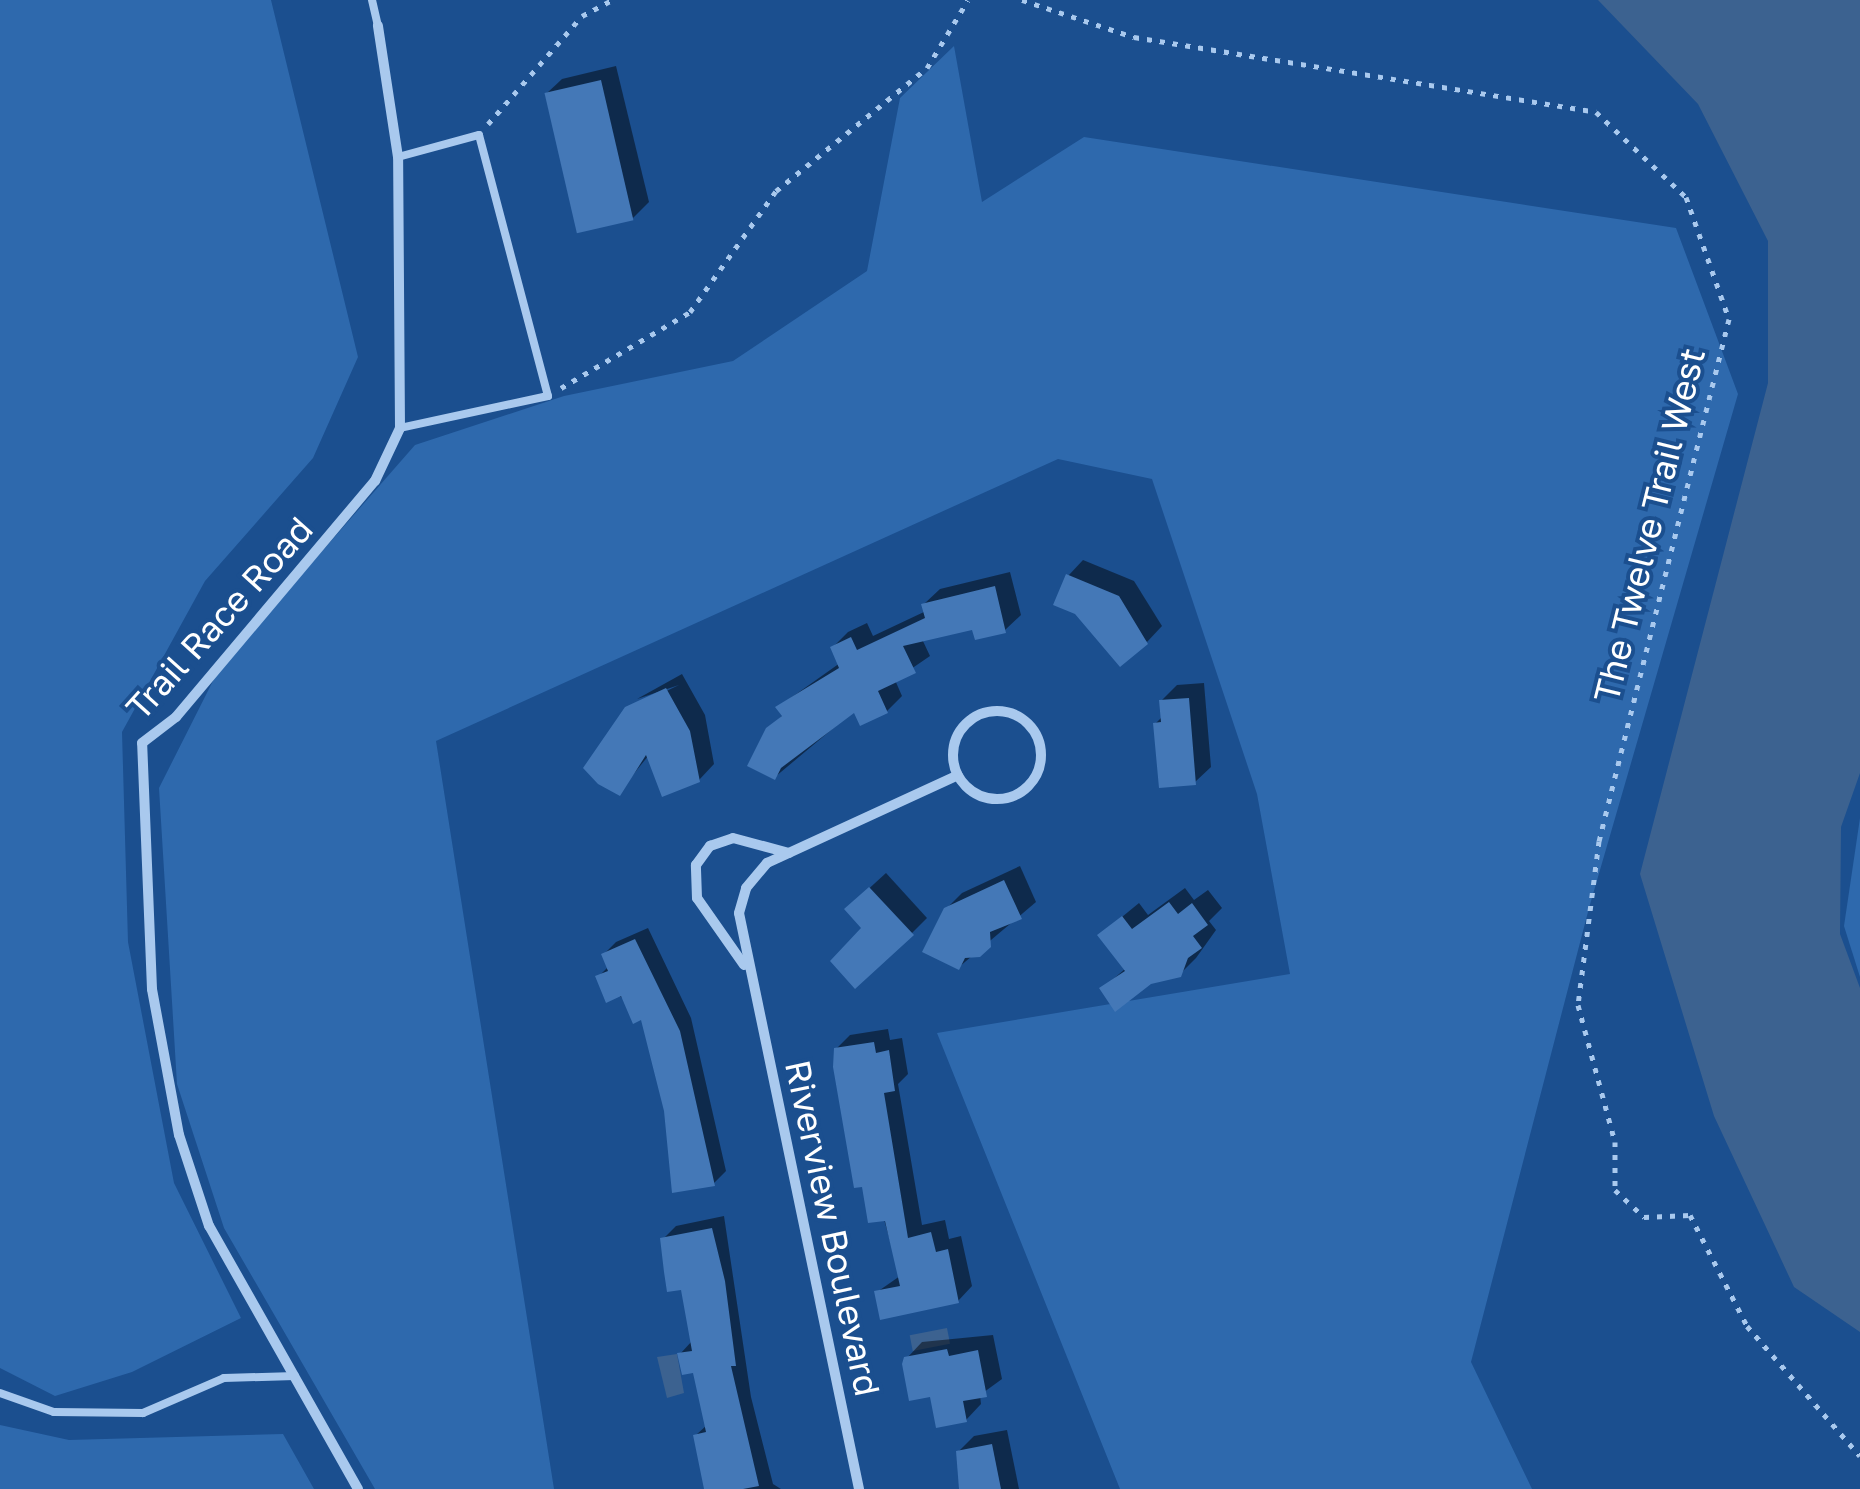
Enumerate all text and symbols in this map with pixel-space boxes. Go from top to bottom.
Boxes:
street label: The Twelve Trail West [1585,344,1713,706]
street label: Trail Race Road [117,508,321,728]
street label: Riverview Boulevard [777,1056,889,1400]

